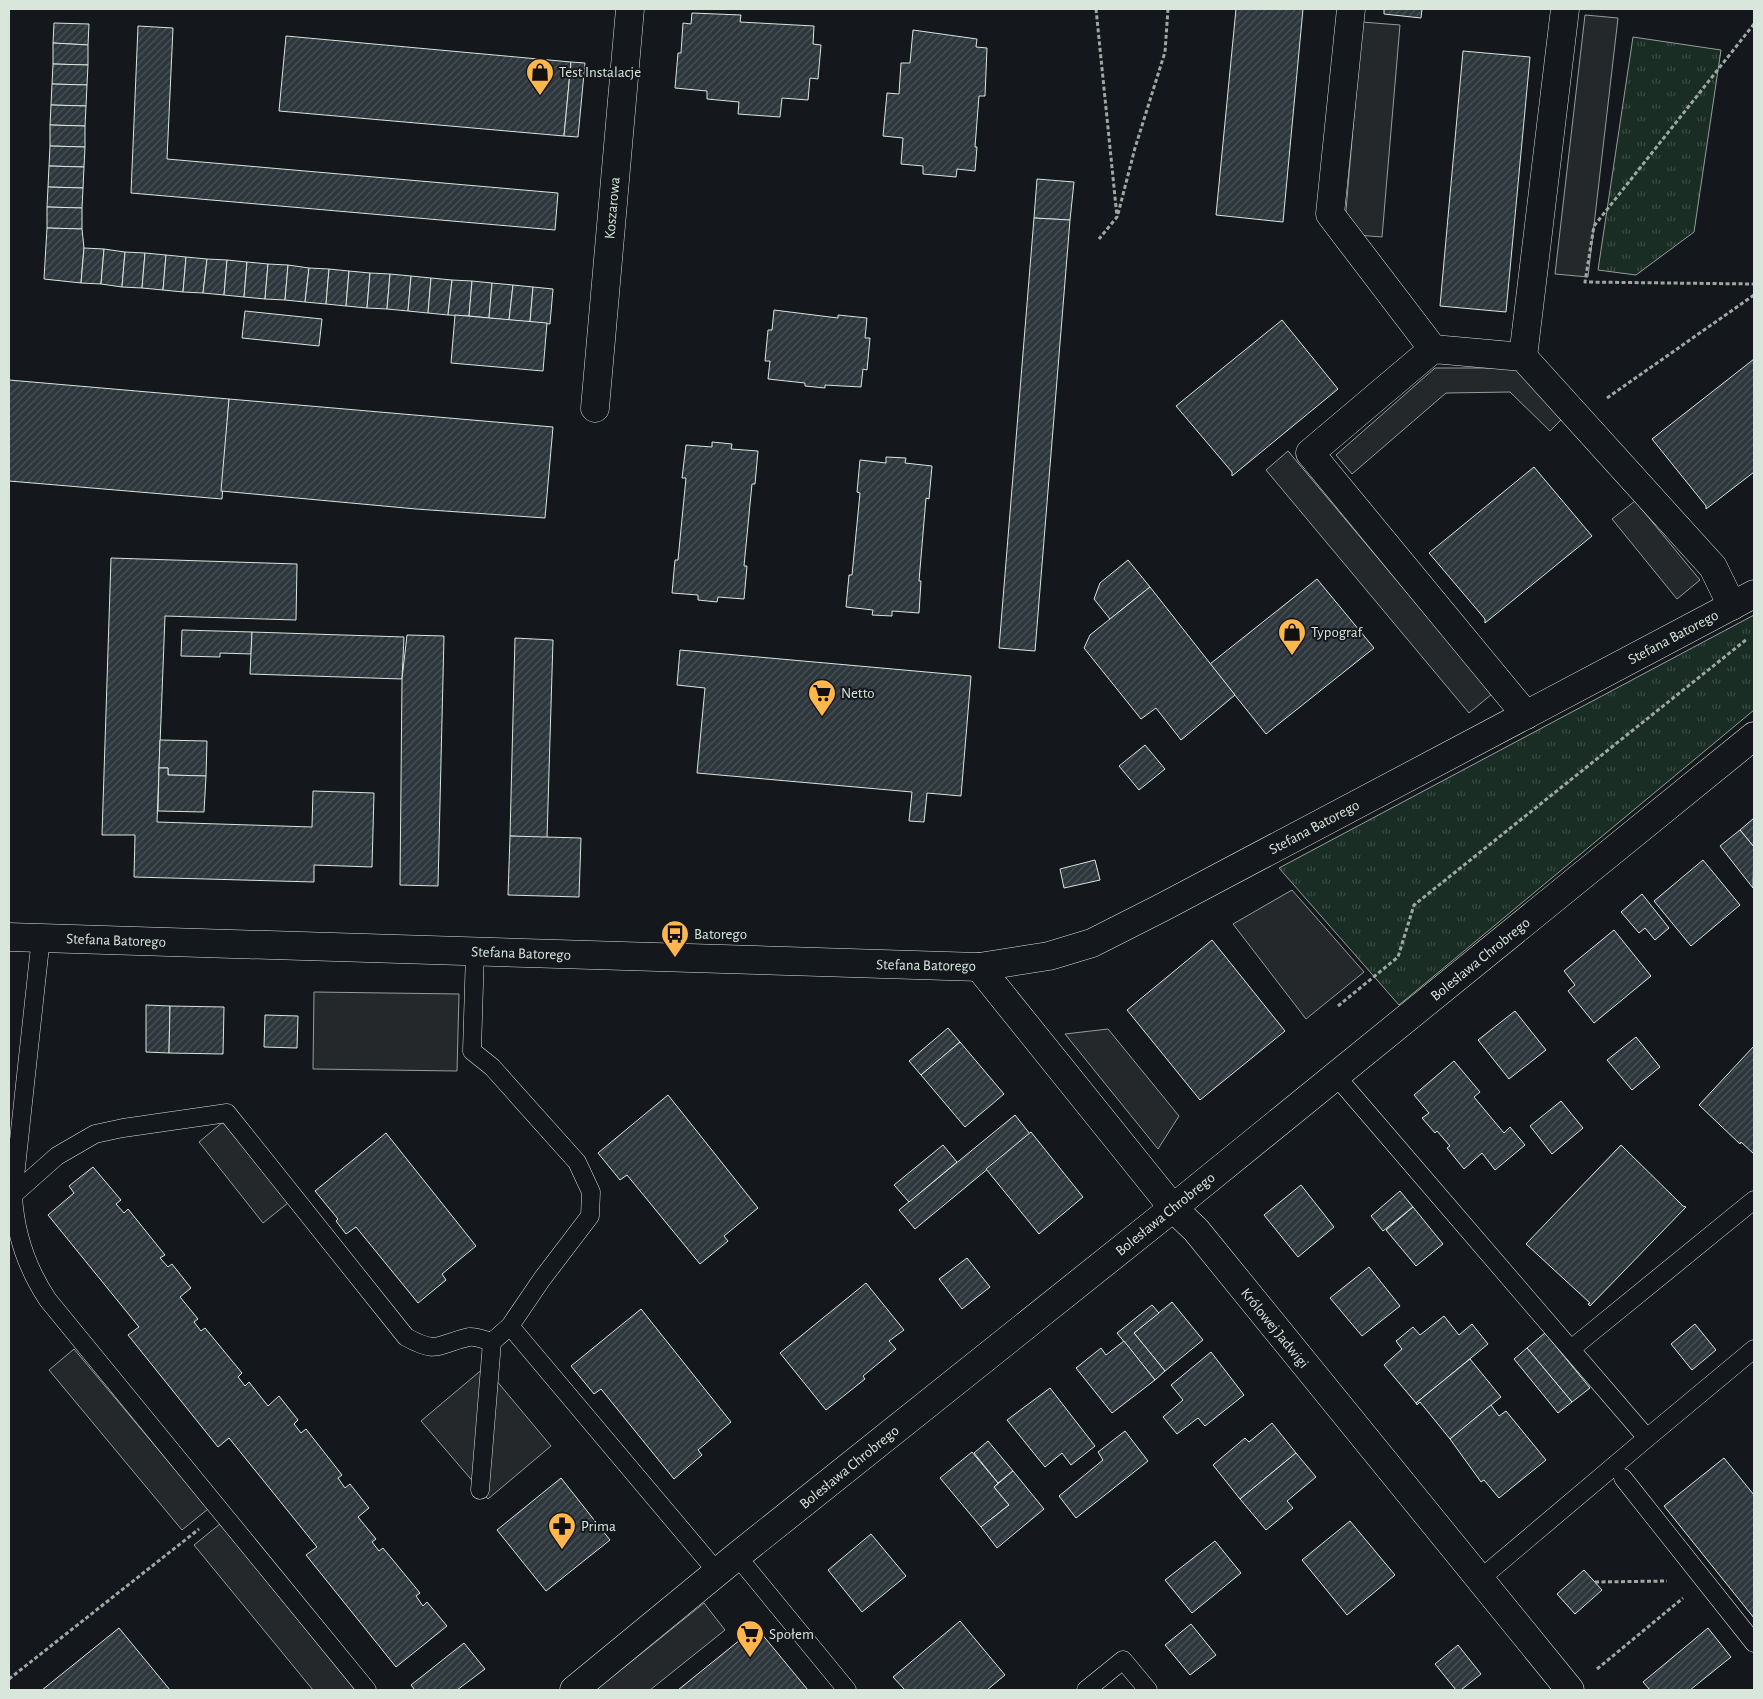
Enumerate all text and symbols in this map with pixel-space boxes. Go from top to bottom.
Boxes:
shop icon: Test Instalacje [525,57,555,96]
place label: Test Instalacje [559,65,641,80]
street label: Koszarowa [602,176,623,240]
street label: Stefana Batorego [1626,607,1721,668]
shop icon: Typograf [1277,617,1307,656]
place label: Typograf [1311,625,1364,640]
supermarket icon: Netto [807,678,837,717]
place label: Netto [841,686,875,701]
street label: Stefana Batorego [1267,797,1362,858]
street label: Bolesława Chrobrego [1428,915,1533,1004]
bus stop icon: Batorego [660,919,690,958]
place label: Batorego [694,927,747,942]
street label: Stefana Batorego [66,931,166,950]
street label: Stefana Batorego [471,944,571,963]
street label: Stefana Batorego [876,957,976,974]
street label: Bolesława Chrobrego [1113,1170,1218,1259]
street label: Królowej Jadwigi [1238,1285,1311,1371]
street label: Bolesława Chrobrego [797,1423,902,1512]
pharmacy icon: Prima [547,1511,577,1550]
place label: Prima [581,1519,616,1534]
supermarket icon: Społem [735,1619,765,1658]
place label: Społem [769,1627,814,1642]

